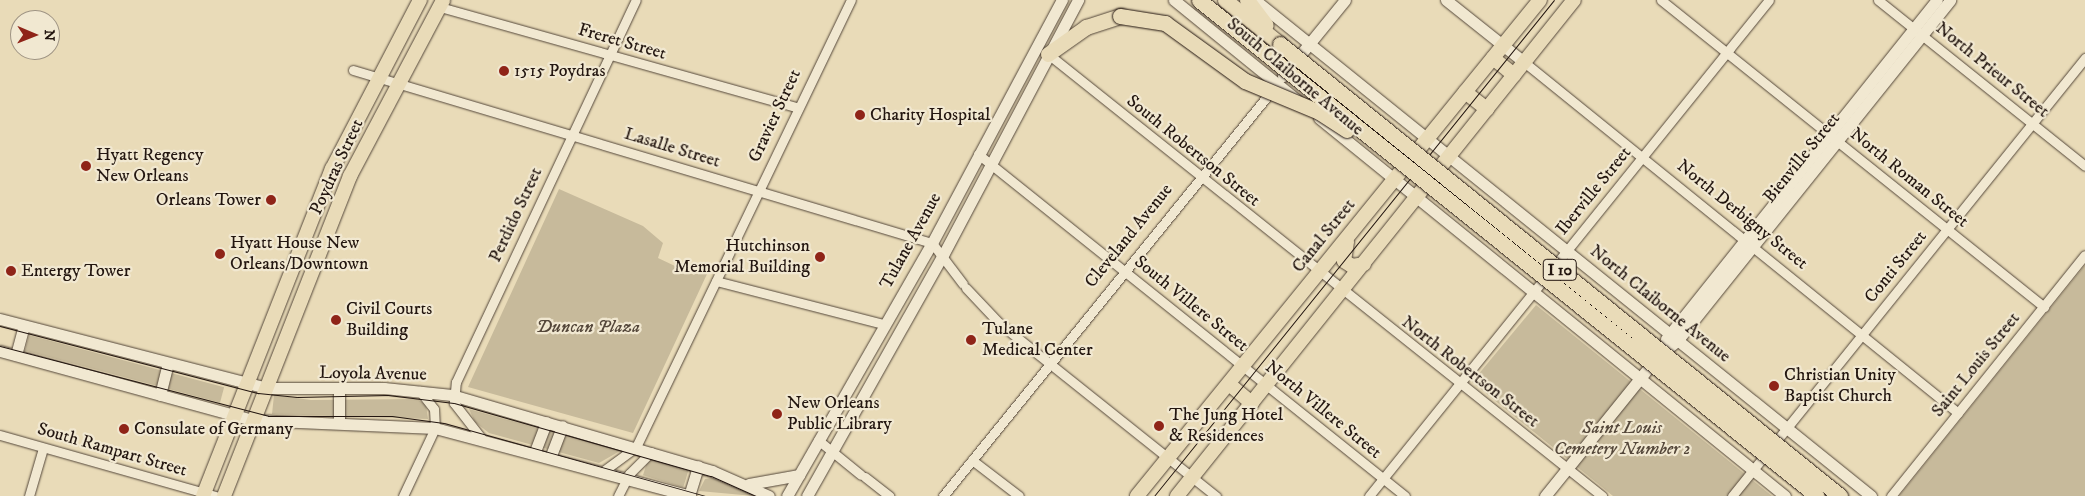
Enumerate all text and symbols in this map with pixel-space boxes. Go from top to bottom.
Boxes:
north arrow [10,10,60,60]
street label: South Claiborne Avenue [1222,13,1368,141]
street label: North Prieur Street [1931,18,2053,122]
street label: Freret Street [575,19,669,65]
text: N [40,29,58,41]
place label: 1515 Poydras [514,60,605,82]
marker: 1515 Poydras [498,65,510,77]
street label: Gravier Street [744,66,806,166]
street label: South Robertson Street [1122,91,1264,211]
place label: Charity Hospital [870,104,991,126]
street label: Bienville Street [1759,108,1845,208]
marker: Charity Hospital [854,109,866,121]
street label: Poydras Street [305,116,369,218]
street label: Lasalle Street [622,123,722,173]
street label: North Roman Street [1845,124,1973,232]
street label: Iberville Street [1552,142,1636,240]
place label: Hyatt Regency New Orleans [96,145,203,188]
street label: North Derbigny Street [1672,155,1812,275]
marker: Hyatt Regency New Orleans [80,160,92,172]
street label: Perdido Street [485,164,547,266]
street label: Cleveland Avenue [1081,180,1177,292]
place label: Orleans Tower [156,189,261,211]
street label: Tulane Avenue [876,189,946,293]
marker: Orleans Tower [265,194,277,206]
street label: Canal Street [1288,195,1360,277]
street label: Conti Street [1860,226,1932,308]
place label: Hyatt House New Orleans/Downtown [230,233,368,276]
place label: Hutchinson Memorial Building [674,236,810,278]
street label: North Claiborne Avenue [1585,241,1735,367]
marker: Hyatt House New Orleans/Downtown [214,248,226,260]
marker: Hutchinson Memorial Building [814,251,826,263]
street label: South Villere Street [1130,251,1252,357]
road number: I 10 [1542,256,1578,284]
place label: Entergy Tower [21,260,130,282]
marker: Entergy Tower [5,265,17,277]
place label: Civil Courts Building [346,299,432,342]
street label: Saint Louis Street [1927,308,2025,422]
street label: North Robertson Street [1397,312,1543,432]
marker: Civil Courts Building [330,314,342,326]
park label: Duncan Plaza [536,316,640,338]
place label: Tulane Medical Center [982,319,1093,362]
marker: Tulane Medical Center [964,333,978,347]
street label: North Villere Street [1260,356,1386,464]
street label: Loyola Avenue [319,362,427,386]
place label: Christian Unity Baptist Church [1784,365,1896,408]
marker: Christian Unity Baptist Church [1768,380,1780,392]
place label: New Orleans Public Library [787,393,892,436]
place label: The Jung Hotel & Residences [1169,405,1283,448]
marker: New Orleans Public Library [771,408,783,420]
street label: South Rampart Street [35,418,189,482]
place label: Consulate of Germany [134,418,293,440]
park label: Saint Louis Cemetery Number 2 [1554,418,1690,460]
marker: The Jung Hotel & Residences [1153,420,1165,432]
marker: Consulate of Germany [118,423,130,435]

